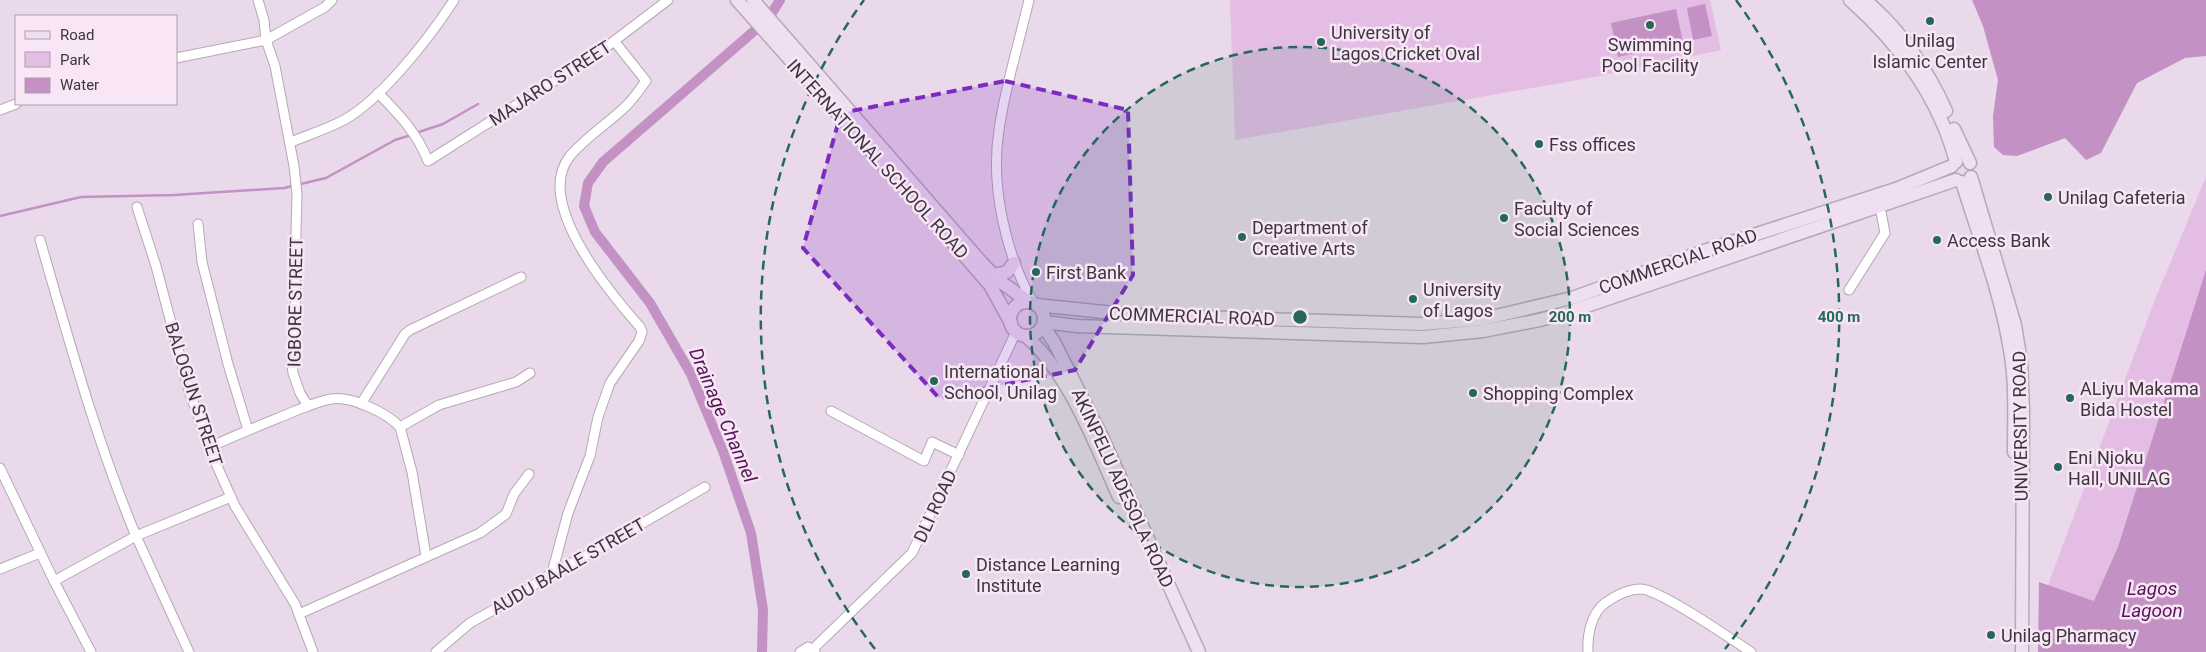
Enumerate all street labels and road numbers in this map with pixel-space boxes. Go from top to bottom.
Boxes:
street label: MAJARO STREET [485,36,615,130]
street label: INTERNATIONAL SCHOOL ROAD [783,55,973,263]
street label: COMMERCIAL ROAD [1596,224,1760,298]
street label: IGBORE STREET [283,236,307,367]
street label: COMMERCIAL ROAD [1108,303,1276,329]
street label: BALOGUN STREET [161,320,227,469]
street label: UNIVERSITY ROAD [2008,351,2032,501]
street label: AKINPELU ADESOLA ROAD [1068,385,1178,591]
street label: DLI ROAD [909,466,961,546]
street label: AUDU BAALE STREET [487,513,649,619]

